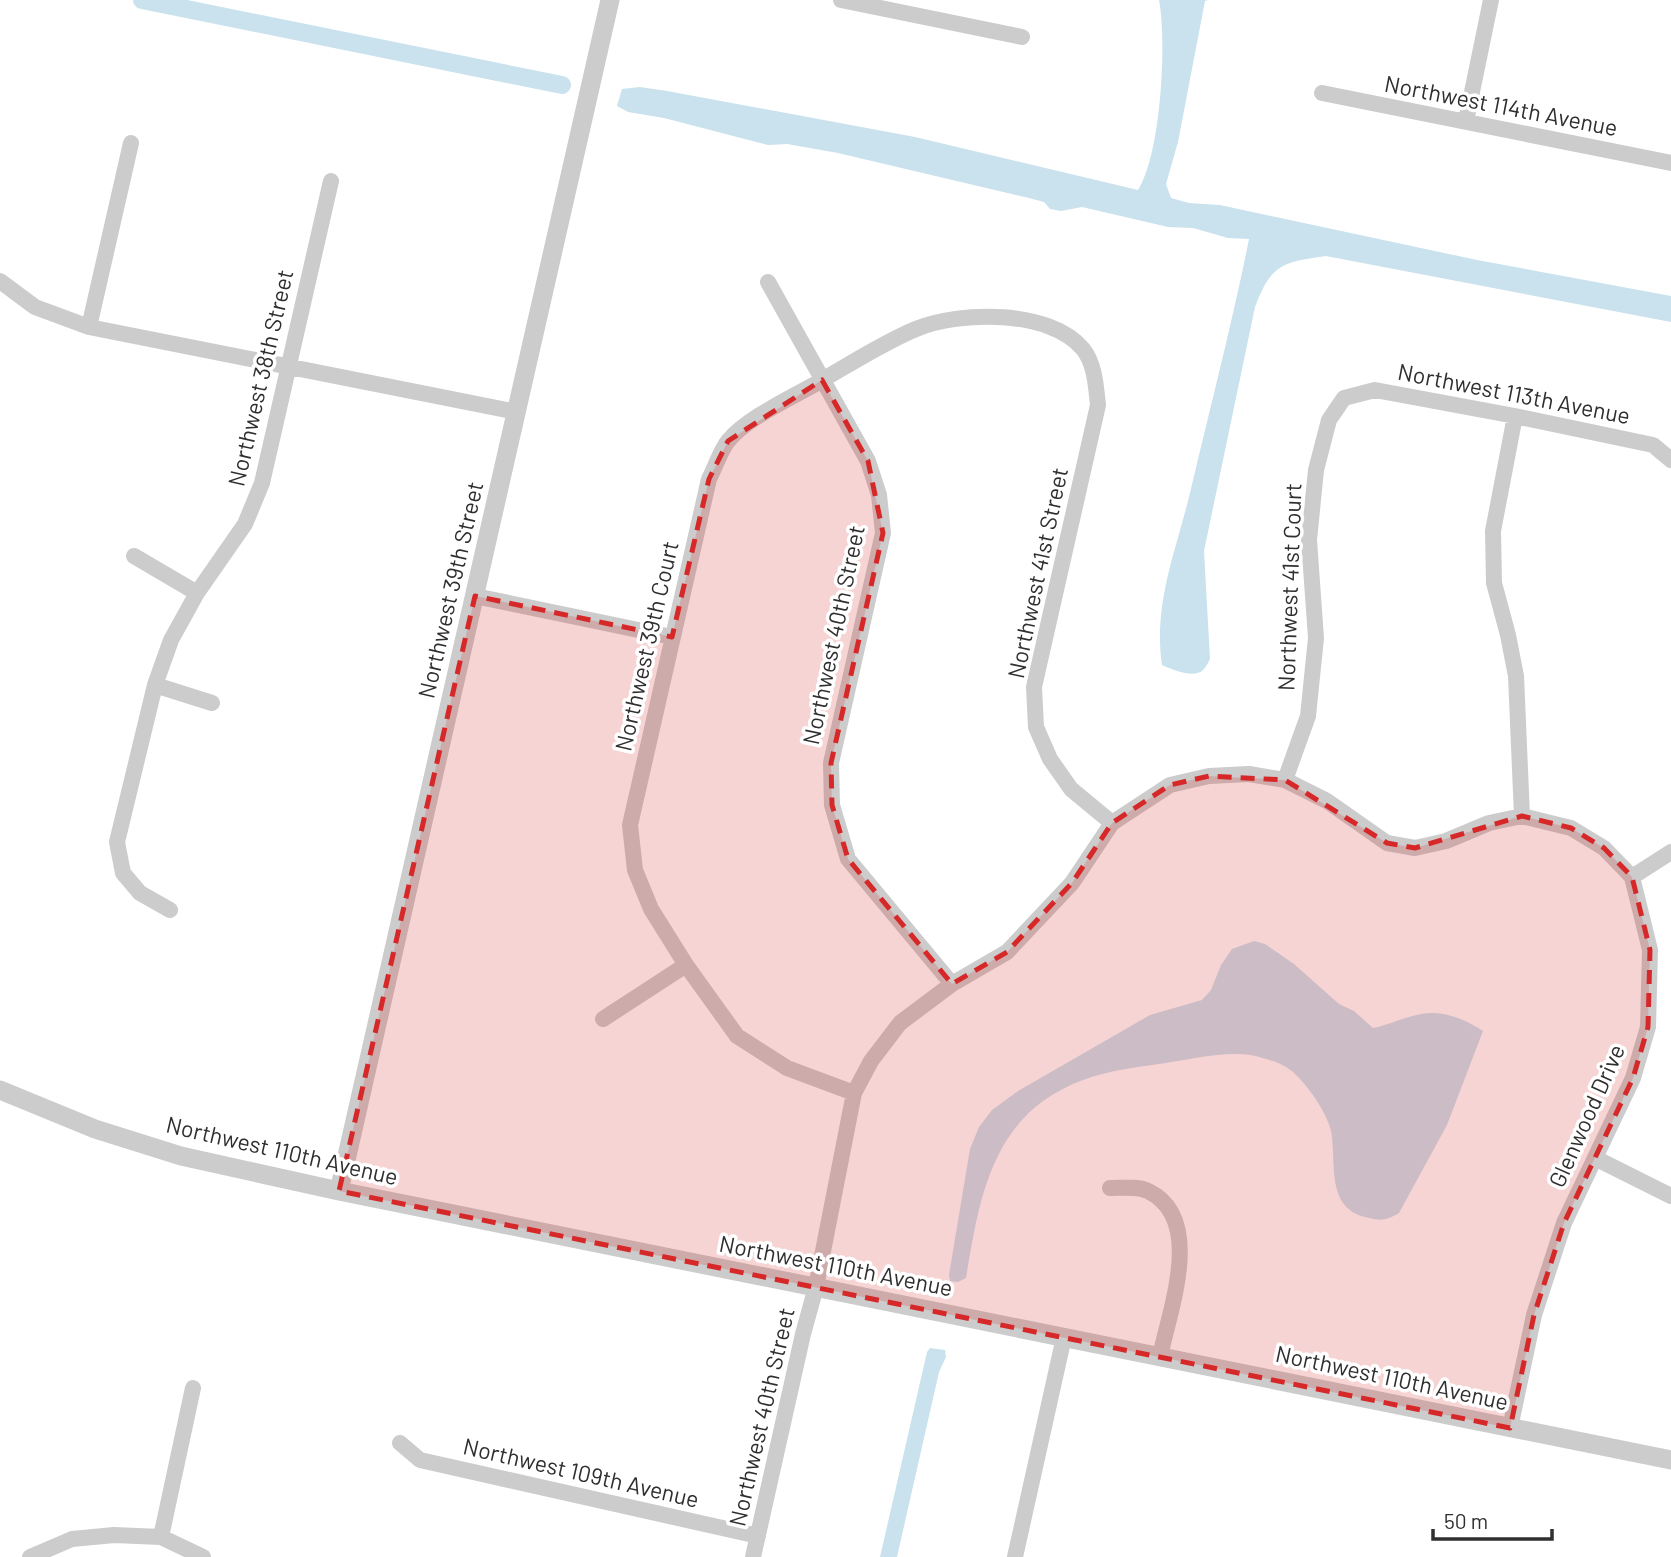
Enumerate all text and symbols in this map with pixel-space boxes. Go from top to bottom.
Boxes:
street label: Northwest 114th Avenue [1382,69,1620,141]
street label: Northwest 38th Street [221,267,299,489]
street label: Northwest 113th Avenue [1396,357,1633,429]
street label: Northwest 41st Street [1001,465,1073,681]
street label: Northwest 39th Street [411,479,489,701]
street label: Northwest 41st Court [1271,482,1307,691]
street label: Northwest 40th Street [796,523,870,747]
street label: Northwest 39th Court [608,538,684,754]
street label: Glenwood Drive [1542,1040,1630,1191]
street label: Northwest 110th Avenue [163,1110,401,1190]
street label: Northwest 110th Avenue [717,1229,955,1301]
street label: Northwest 40th Street [722,1305,800,1529]
street label: Northwest 110th Avenue [1273,1339,1511,1415]
street label: Northwest 109th Avenue [461,1431,702,1513]
scale bar [1433,1498,1552,1542]
text: 50 m [1444,1508,1488,1533]

